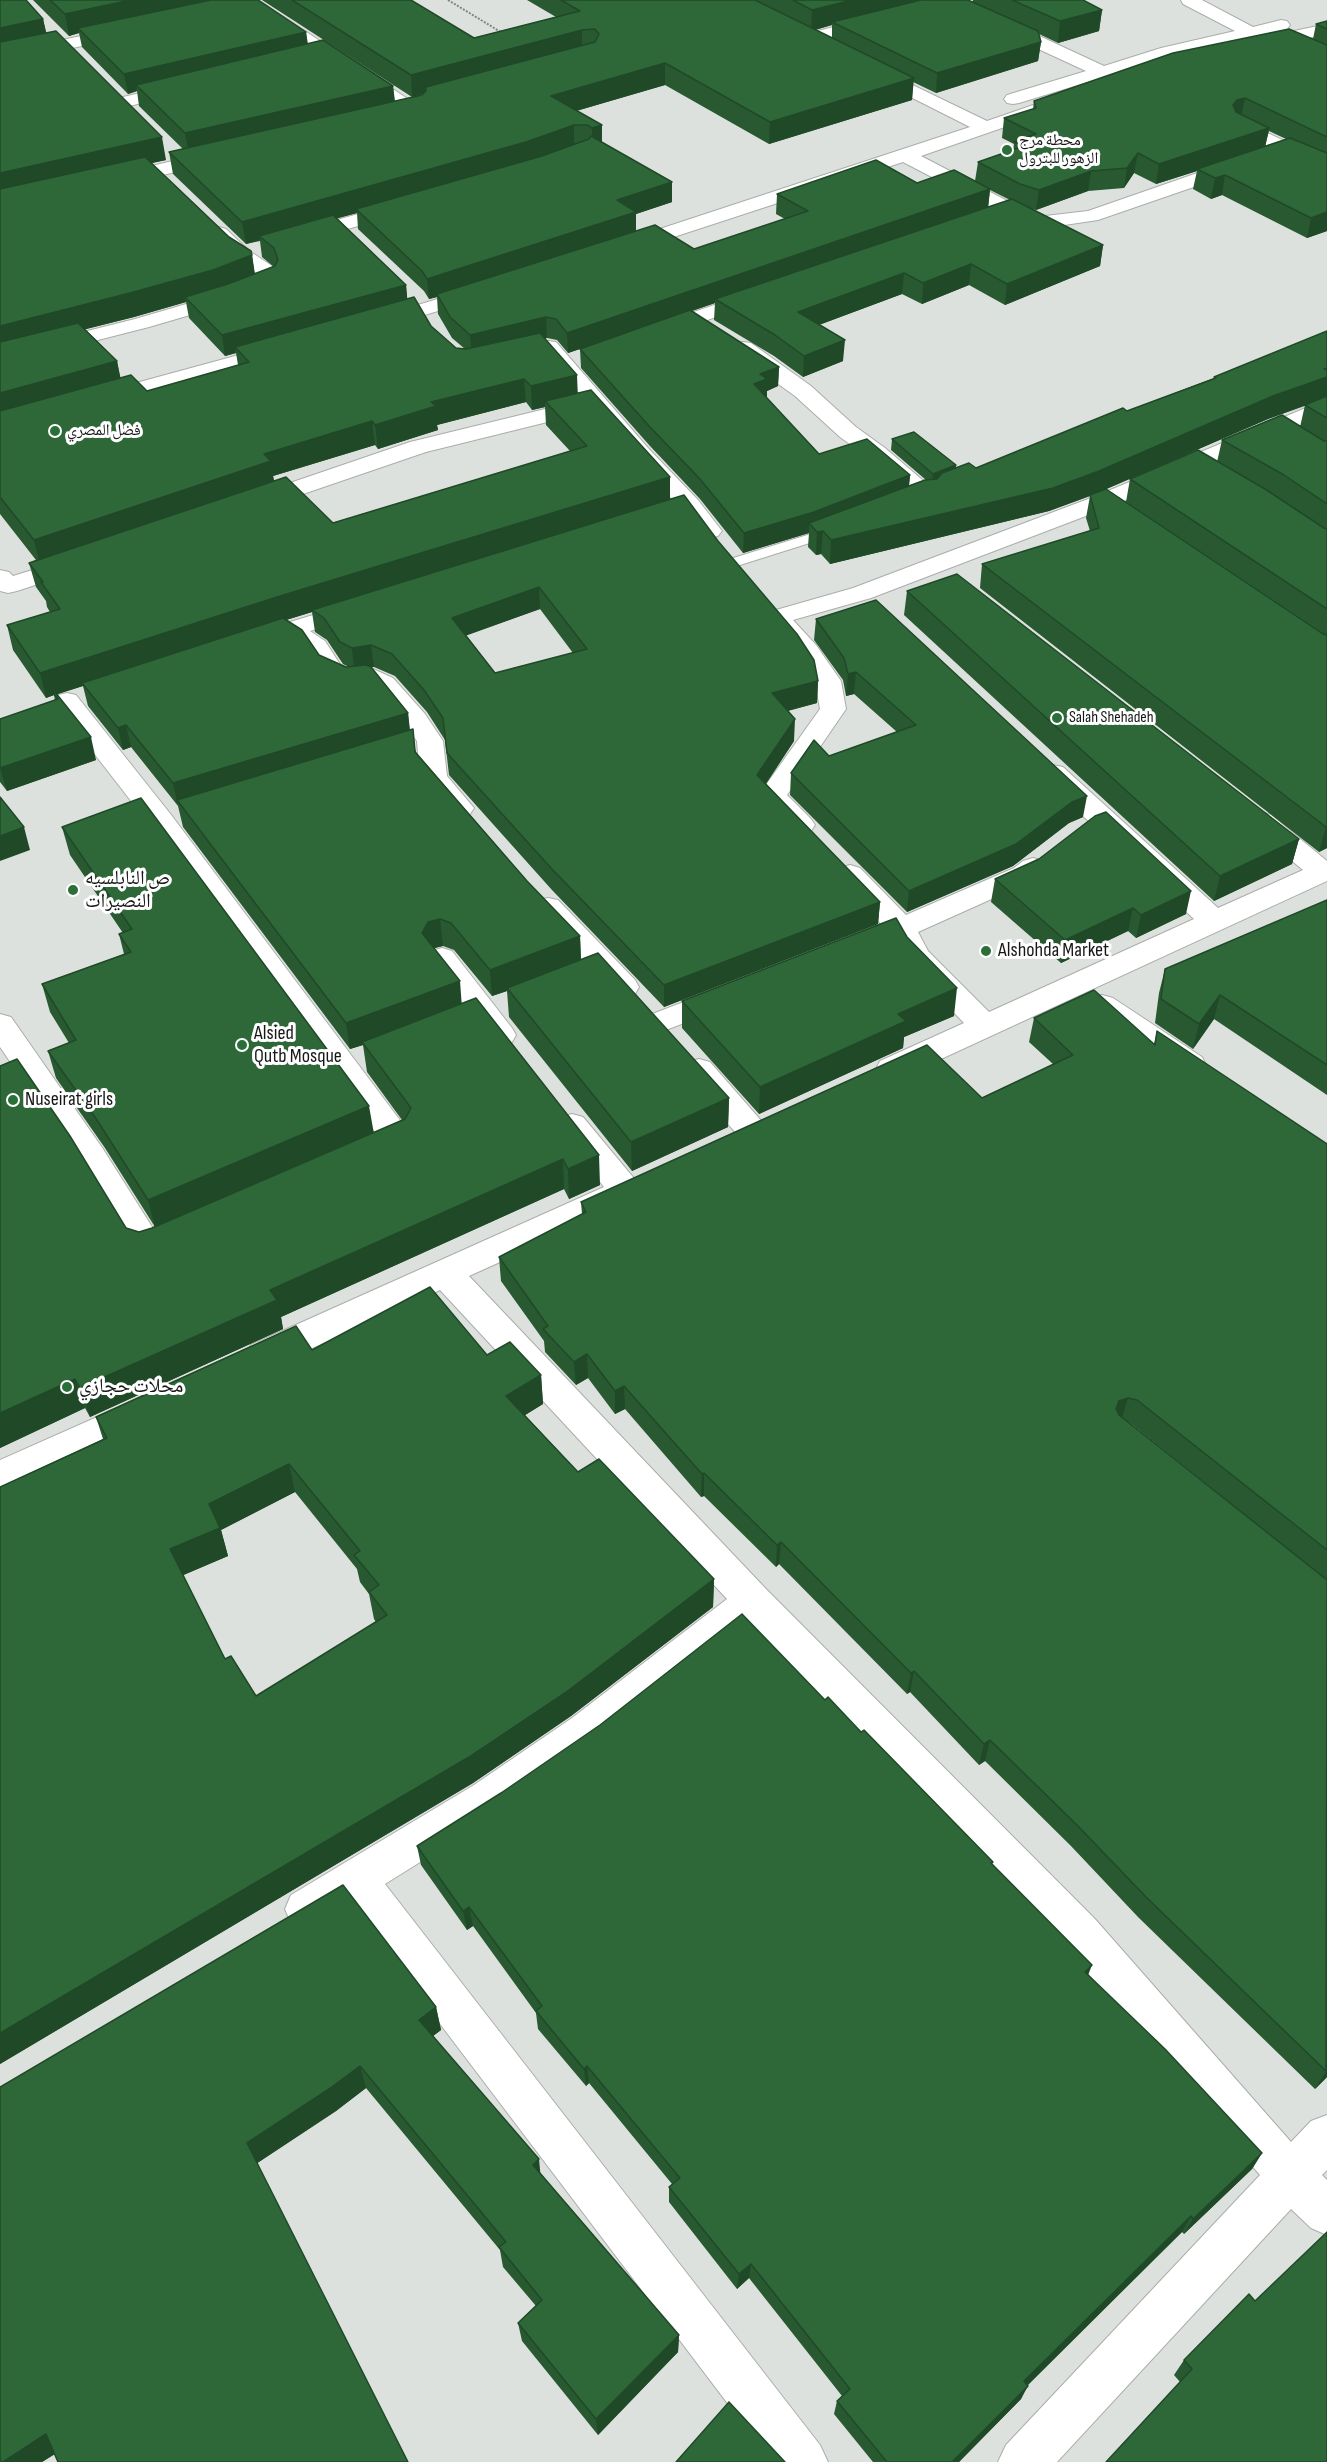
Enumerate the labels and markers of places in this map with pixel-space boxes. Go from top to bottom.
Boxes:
place label: محطة مرج الزهور للبترول [1019,131,1098,169]
marker: محطة مرج الزهور للبترول [1000,143,1014,157]
place label: فضل المصري [67,421,141,441]
marker: فضل المصري [48,424,62,438]
place label: Salah Shehadeh [1069,708,1154,728]
marker: Salah Shehadeh [1050,711,1064,725]
place label: ص النابلسيه النصيرات [85,867,170,914]
marker: ص النابلسيه النصيرات [66,883,80,897]
place label: Alshohda Market [998,939,1109,963]
marker: Alshohda Market [979,944,993,958]
place label: Alsied Qutb Mosque [254,1022,342,1069]
marker: Alsied Qutb Mosque [235,1038,249,1052]
place label: Nuseirat girls [25,1088,113,1112]
marker: Nuseirat girls [6,1093,20,1107]
place label: محلات حجازي [79,1375,183,1399]
marker: محلات حجازي [60,1380,74,1394]

